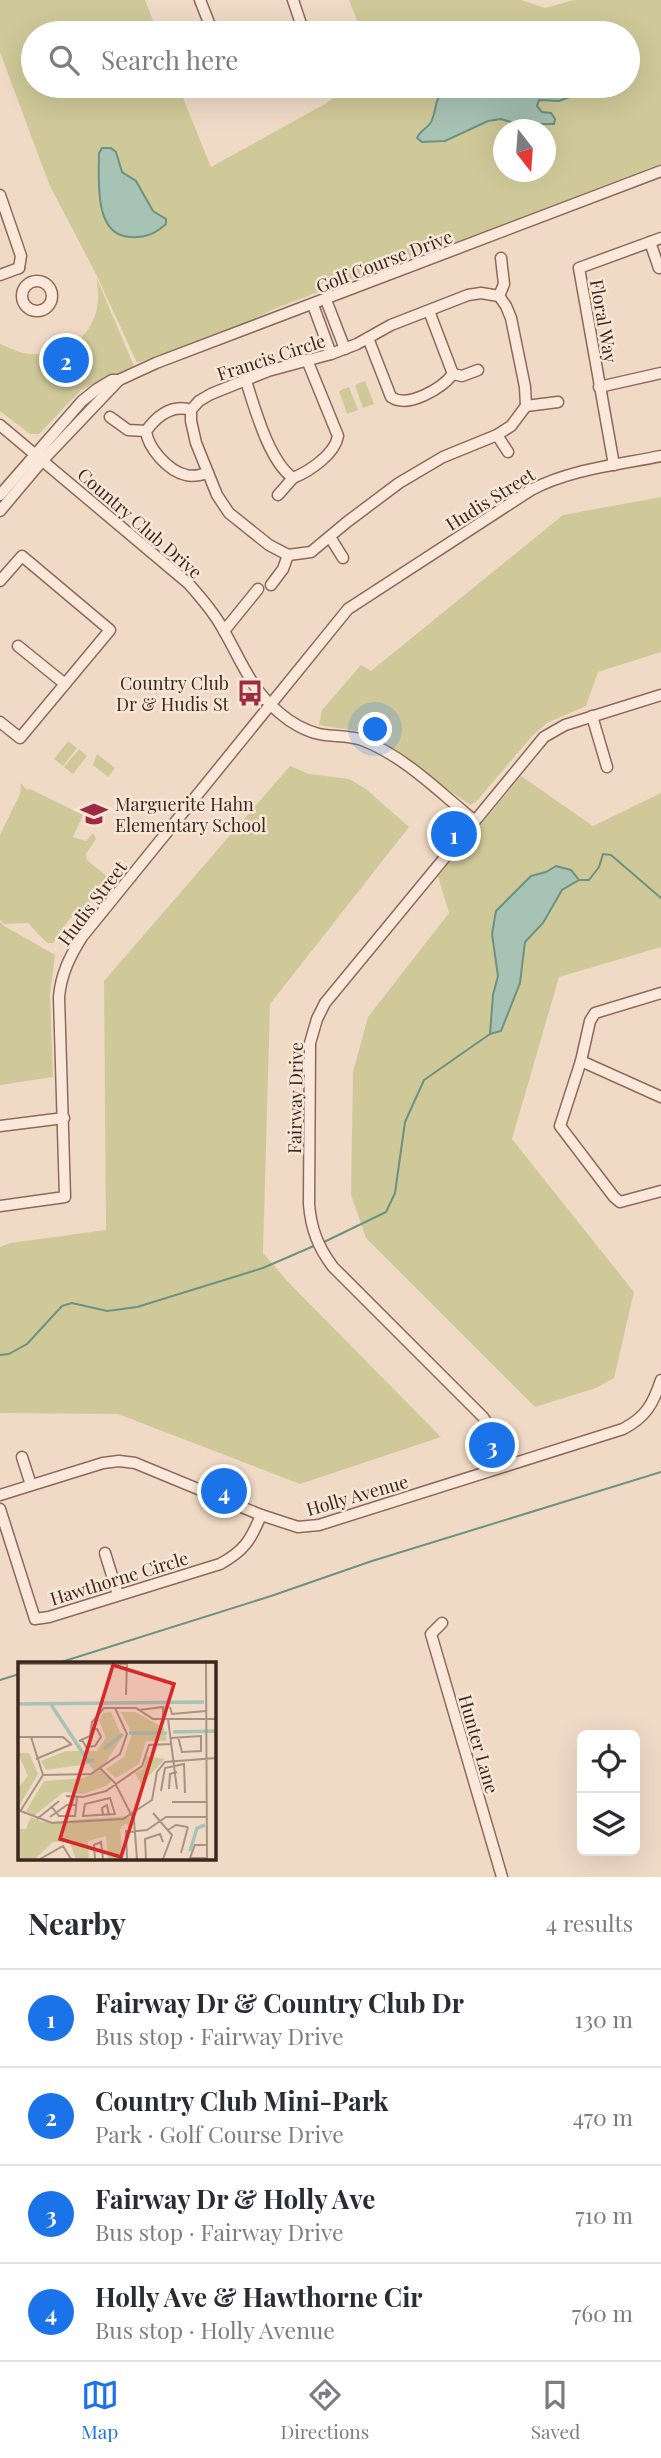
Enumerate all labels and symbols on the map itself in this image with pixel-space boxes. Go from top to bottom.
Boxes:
north arrow [493,119,556,182]
street label: Golf Course Drive [312,224,456,298]
street label: Floral Way [585,277,623,365]
street label: Francis Circle [214,328,328,386]
pin: 2 [43,334,89,386]
street label: Country Club Drive [73,462,207,584]
street label: Hudis Street [441,462,539,536]
place label: Country Club Dr & Hudis St [116,671,230,716]
bus stop icon: Country Club Dr & Hudis St [235,678,265,708]
your location [358,712,392,746]
place label: Marguerite Hahn Elementary School [115,792,266,837]
school or university icon: Marguerite Hahn Elementary School [79,799,109,829]
pin: 1 [431,808,477,860]
street label: Hudis Street [52,855,132,950]
street label: Fairway Drive [282,1042,308,1154]
pin: 3 [469,1419,515,1471]
pin: 4 [201,1465,247,1517]
street label: Holly Avenue [303,1469,411,1521]
street label: Hawthorne Circle [47,1546,191,1610]
inset map [18,1662,215,1860]
street label: Hunter Lane [453,1692,505,1796]

